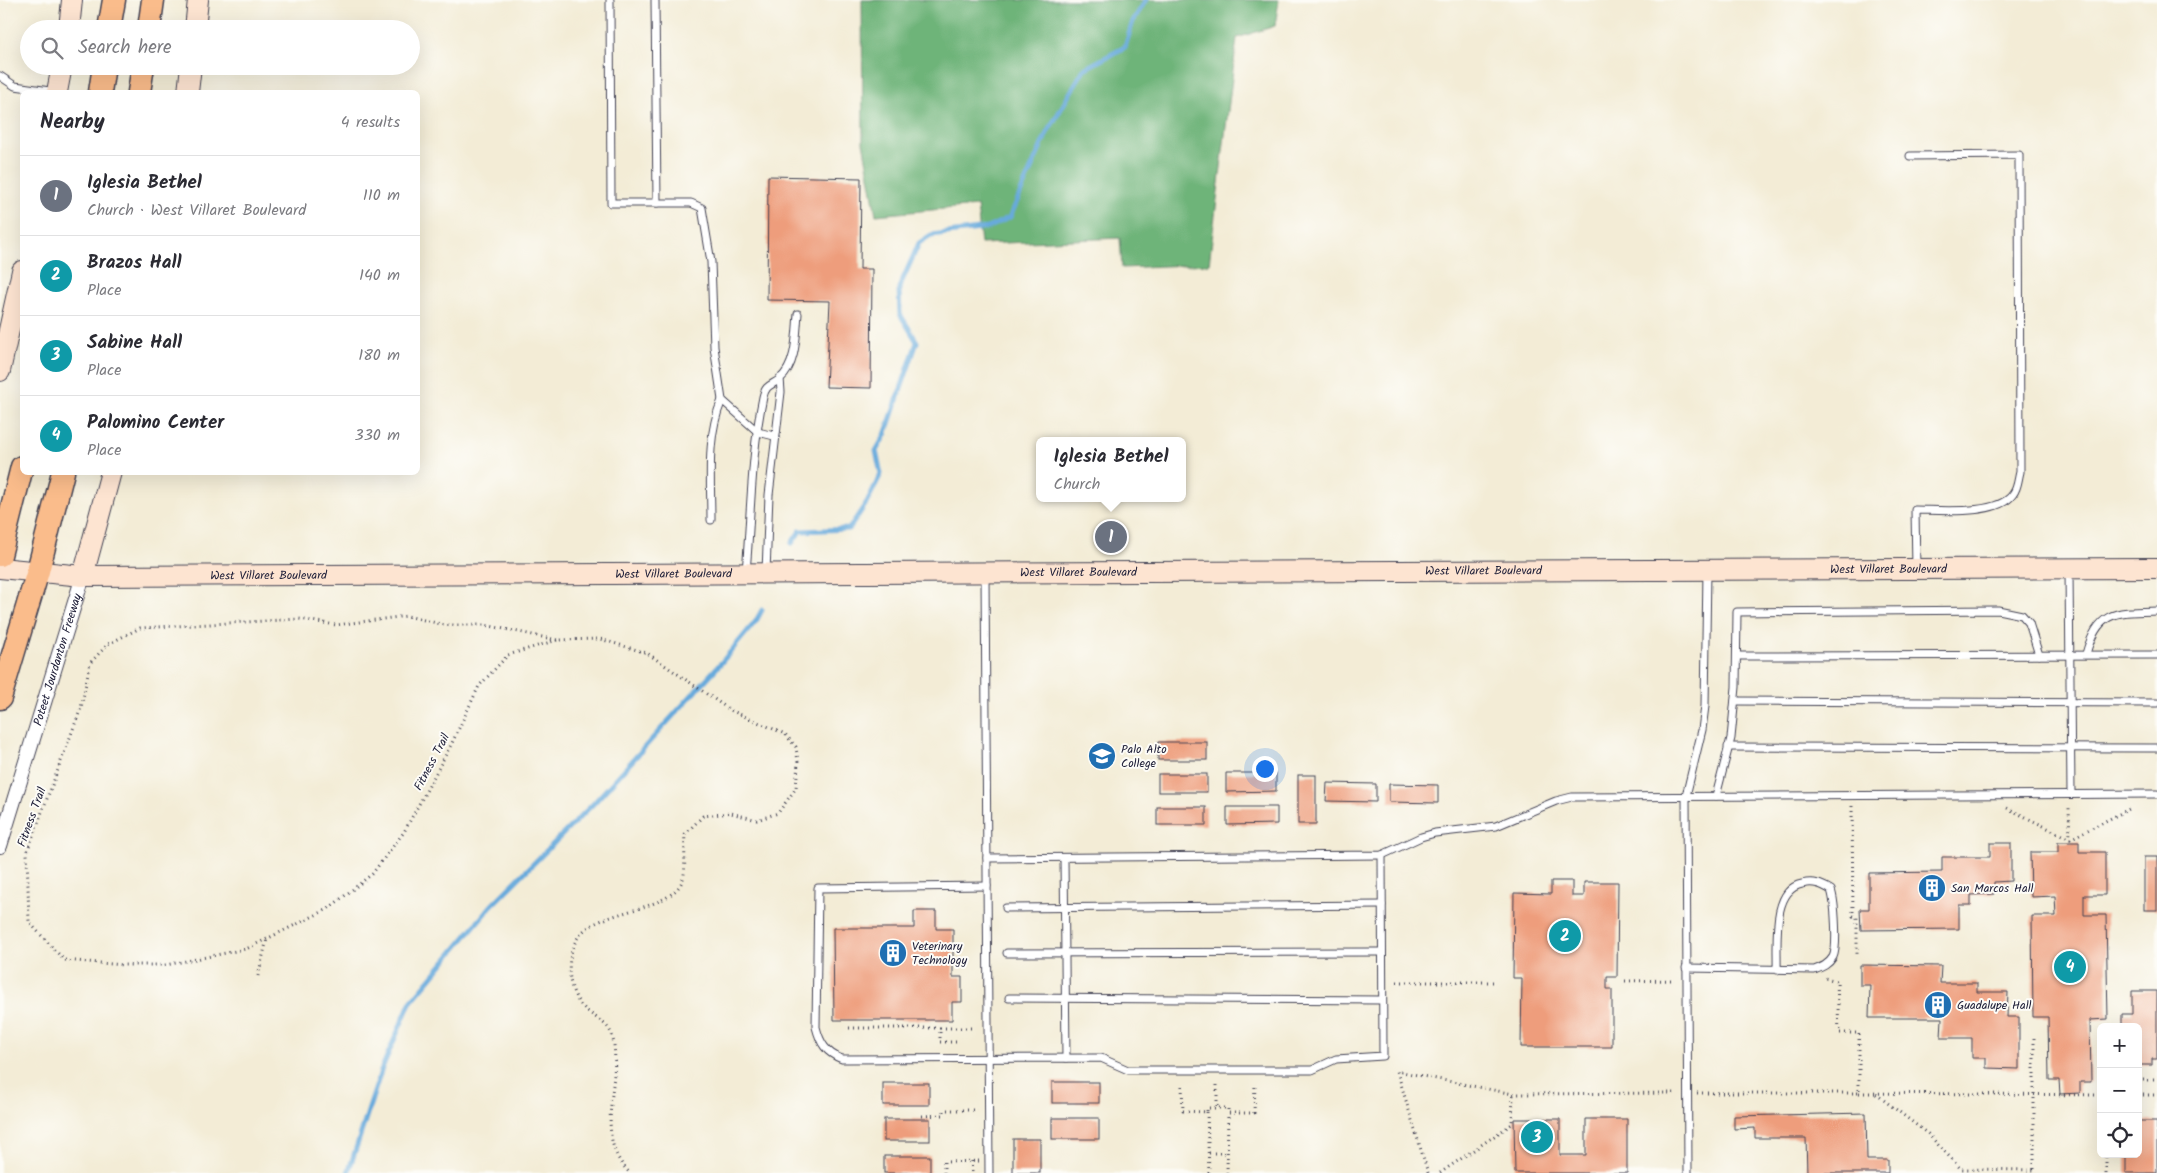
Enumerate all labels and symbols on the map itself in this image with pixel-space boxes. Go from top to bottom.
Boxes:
pin: 1 [1095,518,1127,556]
street label: West Villaret Boulevard [1830,559,1948,579]
street label: West Villaret Boulevard [1425,561,1543,580]
street label: West Villaret Boulevard [1020,562,1138,582]
street label: West Villaret Boulevard [615,564,733,583]
street label: West Villaret Boulevard [210,566,328,585]
street label: Poteet Jourdanton Freeway [28,591,87,728]
street label: Fitness Trail [409,730,455,794]
place label: Palo Alto College [1121,740,1167,773]
school or university icon: Palo Alto College [1087,741,1117,771]
your location [1252,756,1278,782]
street label: Fitness Trail [12,784,52,850]
building icon: San Marcos Hall [1917,873,1947,903]
place label: San Marcos Hall [1951,879,2034,898]
pin: 2 [1549,917,1581,955]
place label: Veterinary Technology [912,937,968,970]
building icon: Veterinary Technology [878,938,908,968]
pin: 4 [2054,948,2086,986]
building icon: Guadalupe Hall [1923,990,1953,1020]
place label: Guadalupe Hall [1957,996,2032,1015]
pin: 3 [1521,1118,1553,1156]

